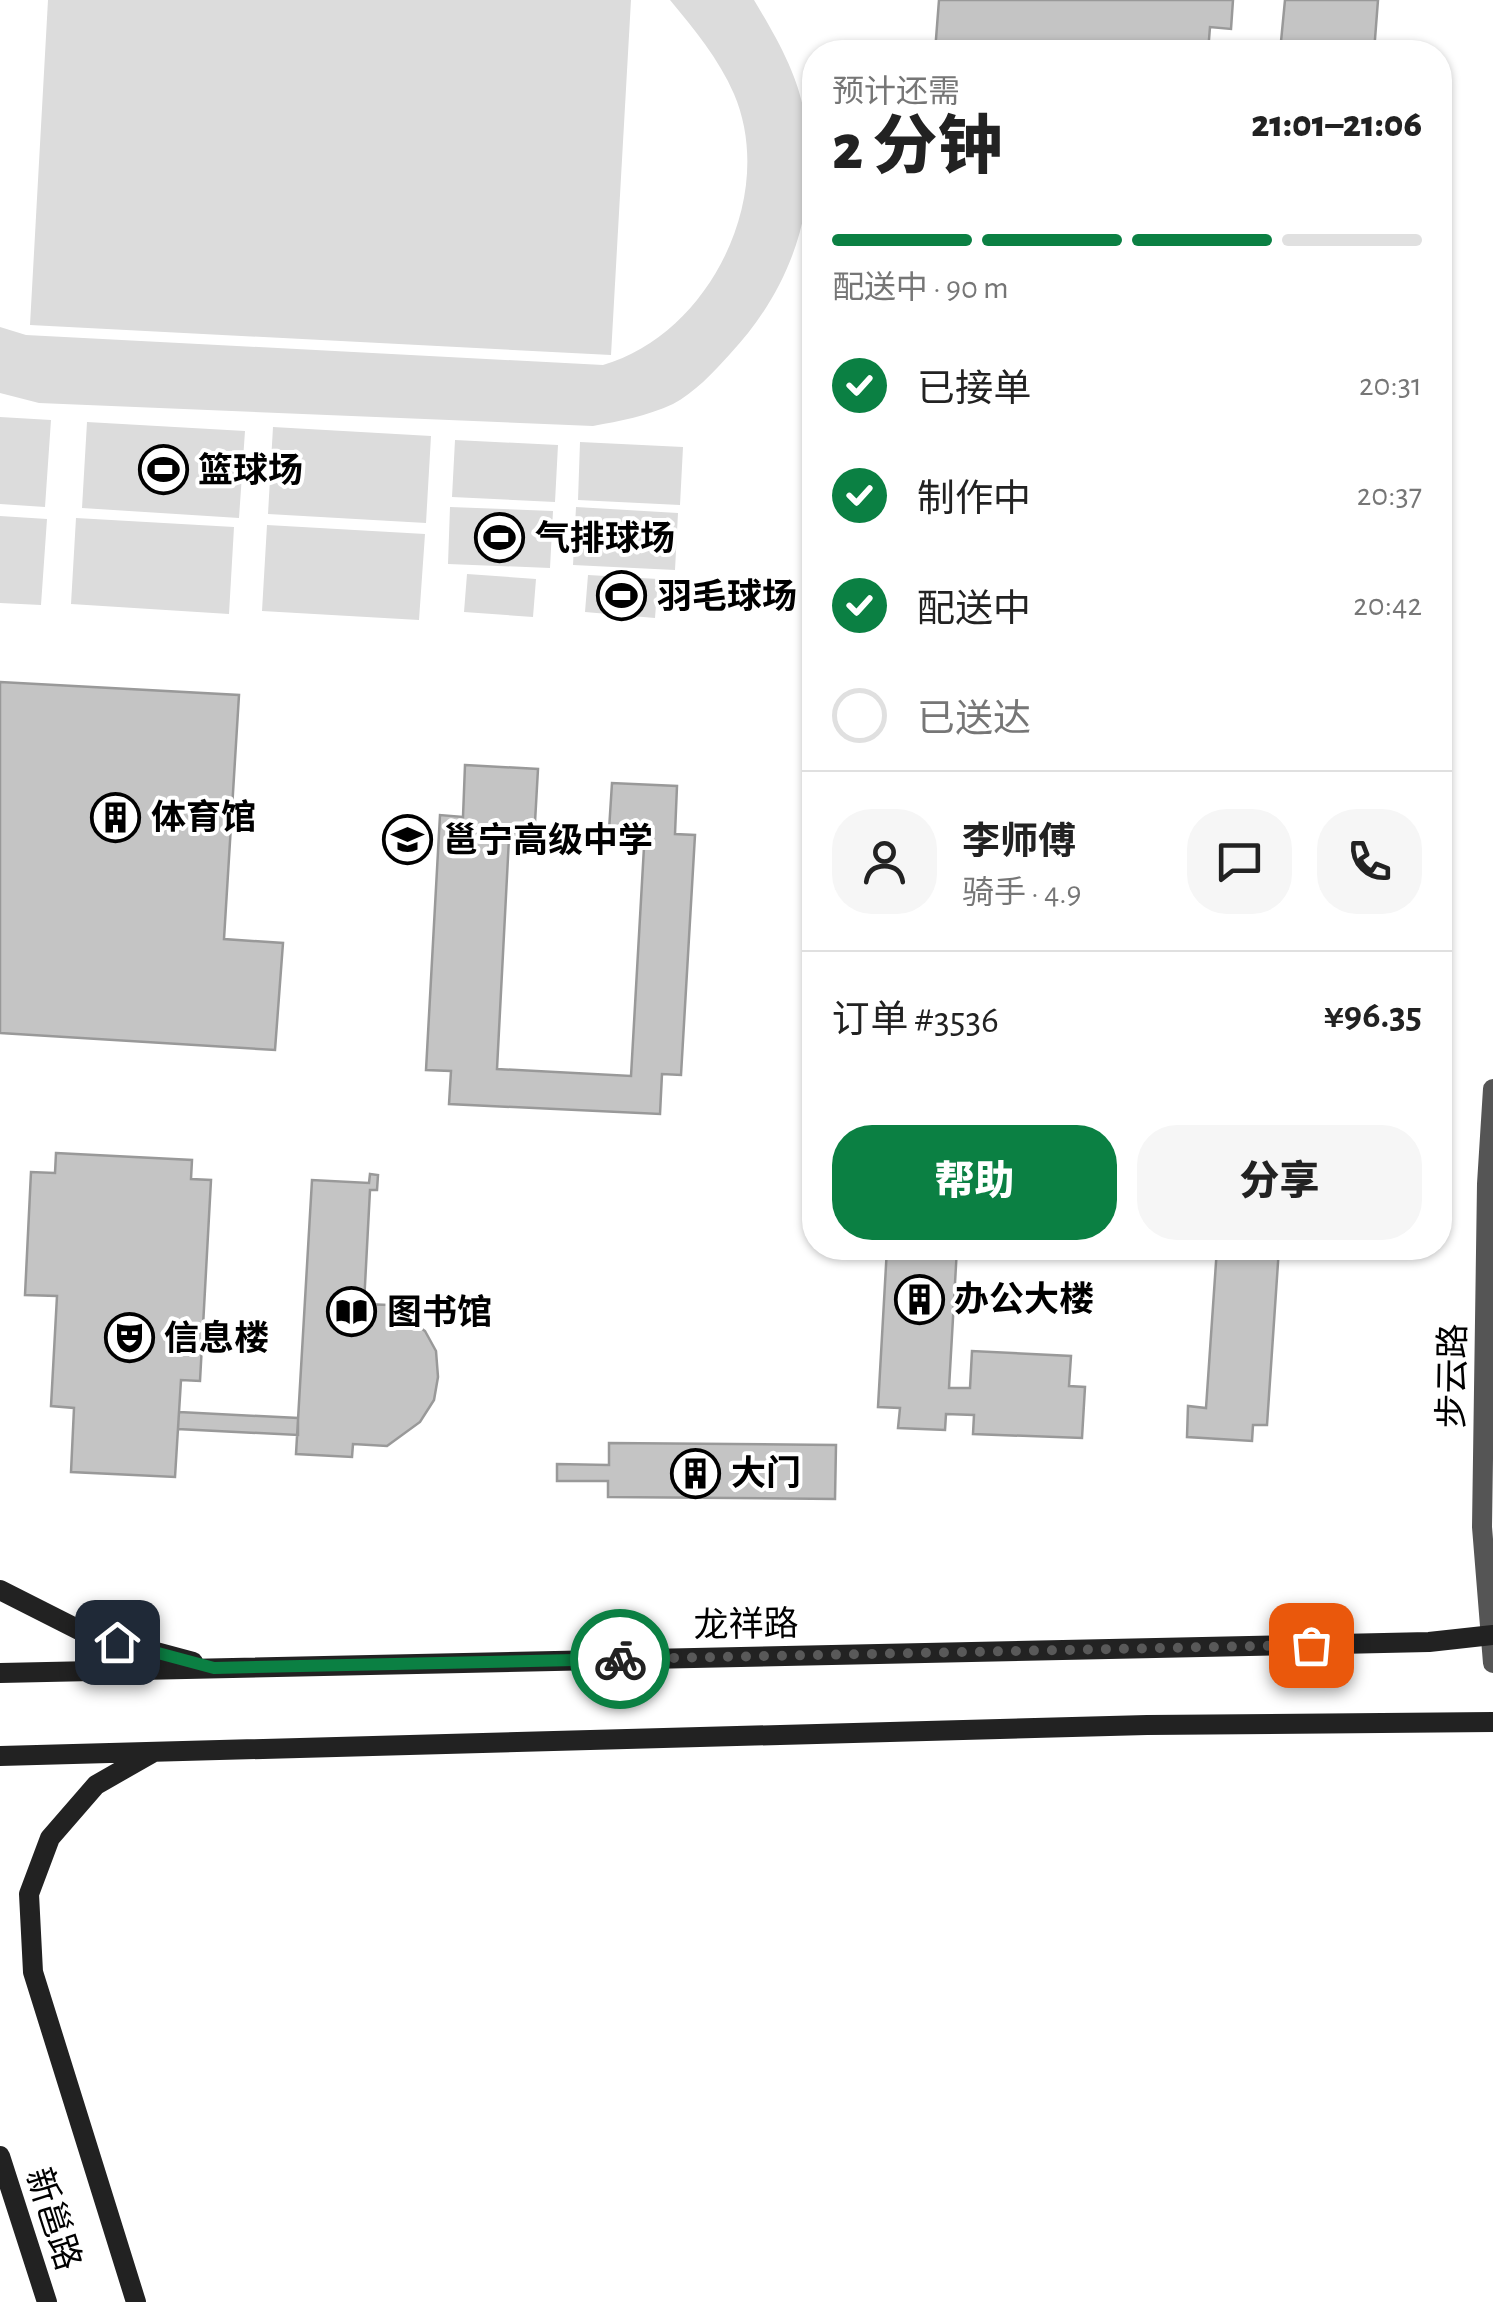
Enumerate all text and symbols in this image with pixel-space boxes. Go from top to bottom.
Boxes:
text: 预计还需 [832,76,960,108]
text: 21:01–21:06 [1251,106,1422,144]
text: 2 分钟 [832,116,1003,181]
text: 配送中 · 90 m [832,272,1009,304]
icon: check [832,358,887,413]
text: 20:31 [1359,369,1422,401]
text: 已接单 [917,371,1031,409]
sports icon: 篮球场 [137,444,189,496]
place label: 篮球场 [198,452,303,489]
icon: check [832,468,887,523]
text: 20:37 [1357,479,1422,511]
text: 制作中 [917,481,1031,519]
sports icon: 气排球场 [474,512,526,564]
place label: 气排球场 [535,520,675,557]
sports icon: 羽毛球场 [596,570,648,622]
place label: 羽毛球场 [657,578,797,615]
icon: check [832,578,887,633]
text: 20:42 [1353,589,1422,621]
text: 配送中 [917,591,1031,629]
text: 已送达 [917,701,1031,739]
building icon: 体育馆 [90,791,142,843]
place label: 体育馆 [151,798,256,836]
button: person [832,809,937,914]
button: chat [1187,809,1292,914]
button: phone [1317,809,1422,914]
school or university icon: 邕宁高级中学 [382,814,434,866]
place label: 邕宁高级中学 [443,821,653,859]
text: 李师傅 [962,824,1076,862]
text: 骑手 · 4.9 [962,877,1082,909]
text: ¥96.35 [1324,997,1422,1035]
text: 订单 #3536 [832,1002,999,1040]
button: 帮助 [832,1125,1117,1240]
button: 分享 [1137,1125,1422,1240]
building icon: 办公大楼 [893,1273,945,1325]
place label: 办公大楼 [954,1281,1094,1318]
library icon: 图书馆 [326,1286,378,1338]
place label: 图书馆 [387,1294,492,1331]
theatre icon: 信息楼 [103,1312,155,1364]
place label: 信息楼 [164,1319,269,1357]
street label: 步云路 [1433,1323,1472,1429]
building icon: 大门 [670,1447,722,1499]
place label: 大门 [731,1454,801,1492]
pin [75,1600,160,1685]
pin [1269,1603,1354,1688]
street label: 龙祥路 [693,1605,799,1644]
courier [570,1609,670,1709]
icon: home [90,1615,145,1670]
icon: bag [1284,1618,1339,1673]
icon: bike [593,1632,648,1687]
street label: 新邕路 [20,2163,87,2275]

